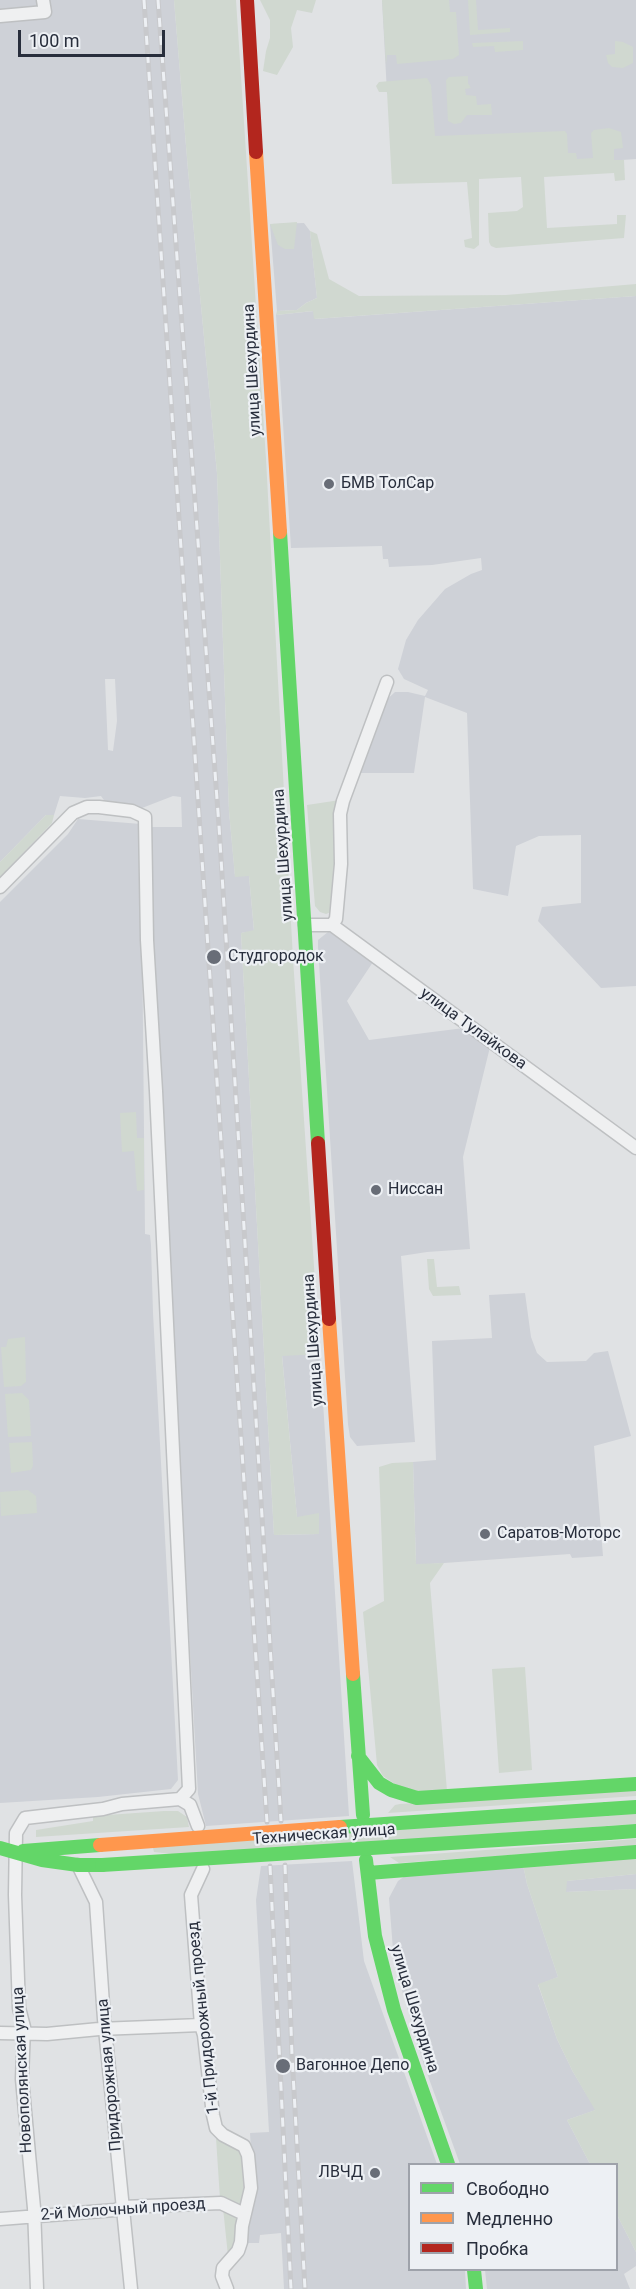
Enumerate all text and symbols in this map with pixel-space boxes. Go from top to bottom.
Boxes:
scale bar [21,18,168,56]
text: 100 m [29,30,80,51]
street label: улица Шехурдина [240,303,266,437]
place label: БМВ ТолСар [341,474,434,494]
marker: БМВ ТолСар [322,477,336,491]
street label: улица Шехурдина [270,788,298,922]
place label: Студгородок [228,947,324,967]
marker: Студгородок [205,948,223,966]
street label: улица Тулайкова [416,984,530,1074]
place label: Ниссан [388,1180,443,1200]
marker: Ниссан [369,1183,383,1197]
street label: улица Шехурдина [300,1273,328,1407]
place label: Саратов-Моторс [497,1524,621,1544]
marker: Саратов-Моторс [478,1527,492,1541]
street label: Техническая улица [252,1820,396,1850]
street label: 1-й Придорожный проезд [184,1921,224,2115]
street label: улица Шехурдина [385,1943,443,2075]
street label: Новополянская улица [9,1986,37,2154]
street label: Придорожная улица [94,1998,126,2152]
place label: Вагонное Депо [296,2056,409,2076]
marker: Вагонное Депо [274,2057,292,2075]
place label: ЛВЧД [319,2163,363,2183]
legend [408,2163,618,2271]
marker: ЛВЧД [368,2166,382,2180]
text: Свободно [466,2178,549,2199]
street label: 2-й Молочный проезд [40,2195,206,2225]
text: Медленно [466,2208,553,2229]
text: Пробка [466,2238,529,2259]

